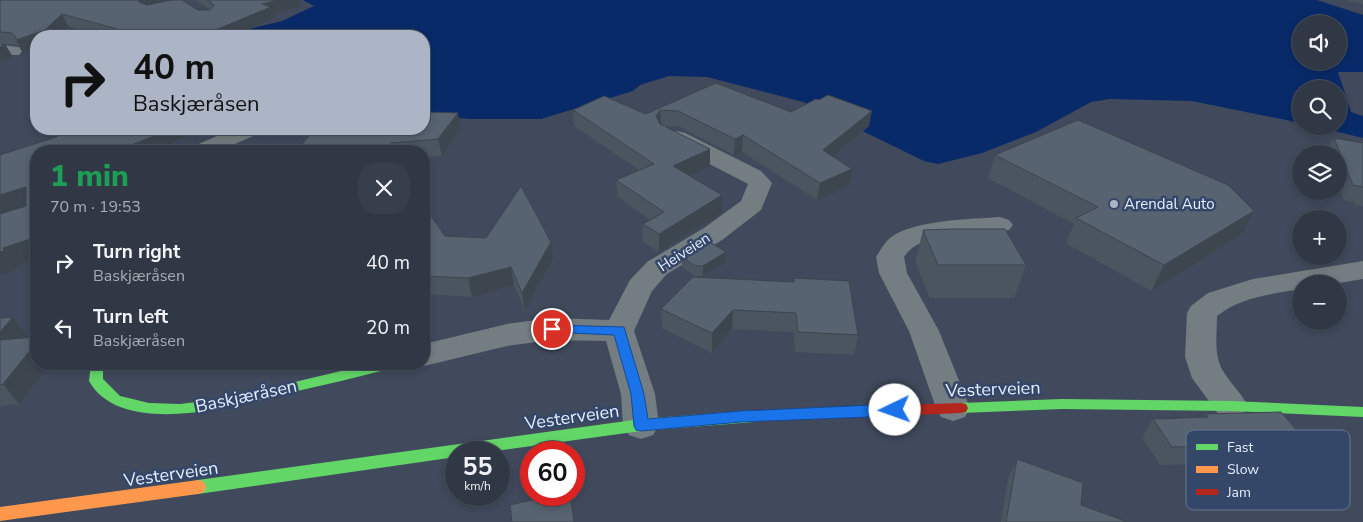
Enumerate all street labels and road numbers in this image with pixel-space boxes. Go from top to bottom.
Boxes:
street label: Heiveien [654,228,714,276]
street label: Baskjæråsen [193,374,299,418]
street label: Vesterveien [944,375,1041,403]
street label: Vesterveien [522,399,621,436]
street label: Vesterveien [121,456,220,493]

